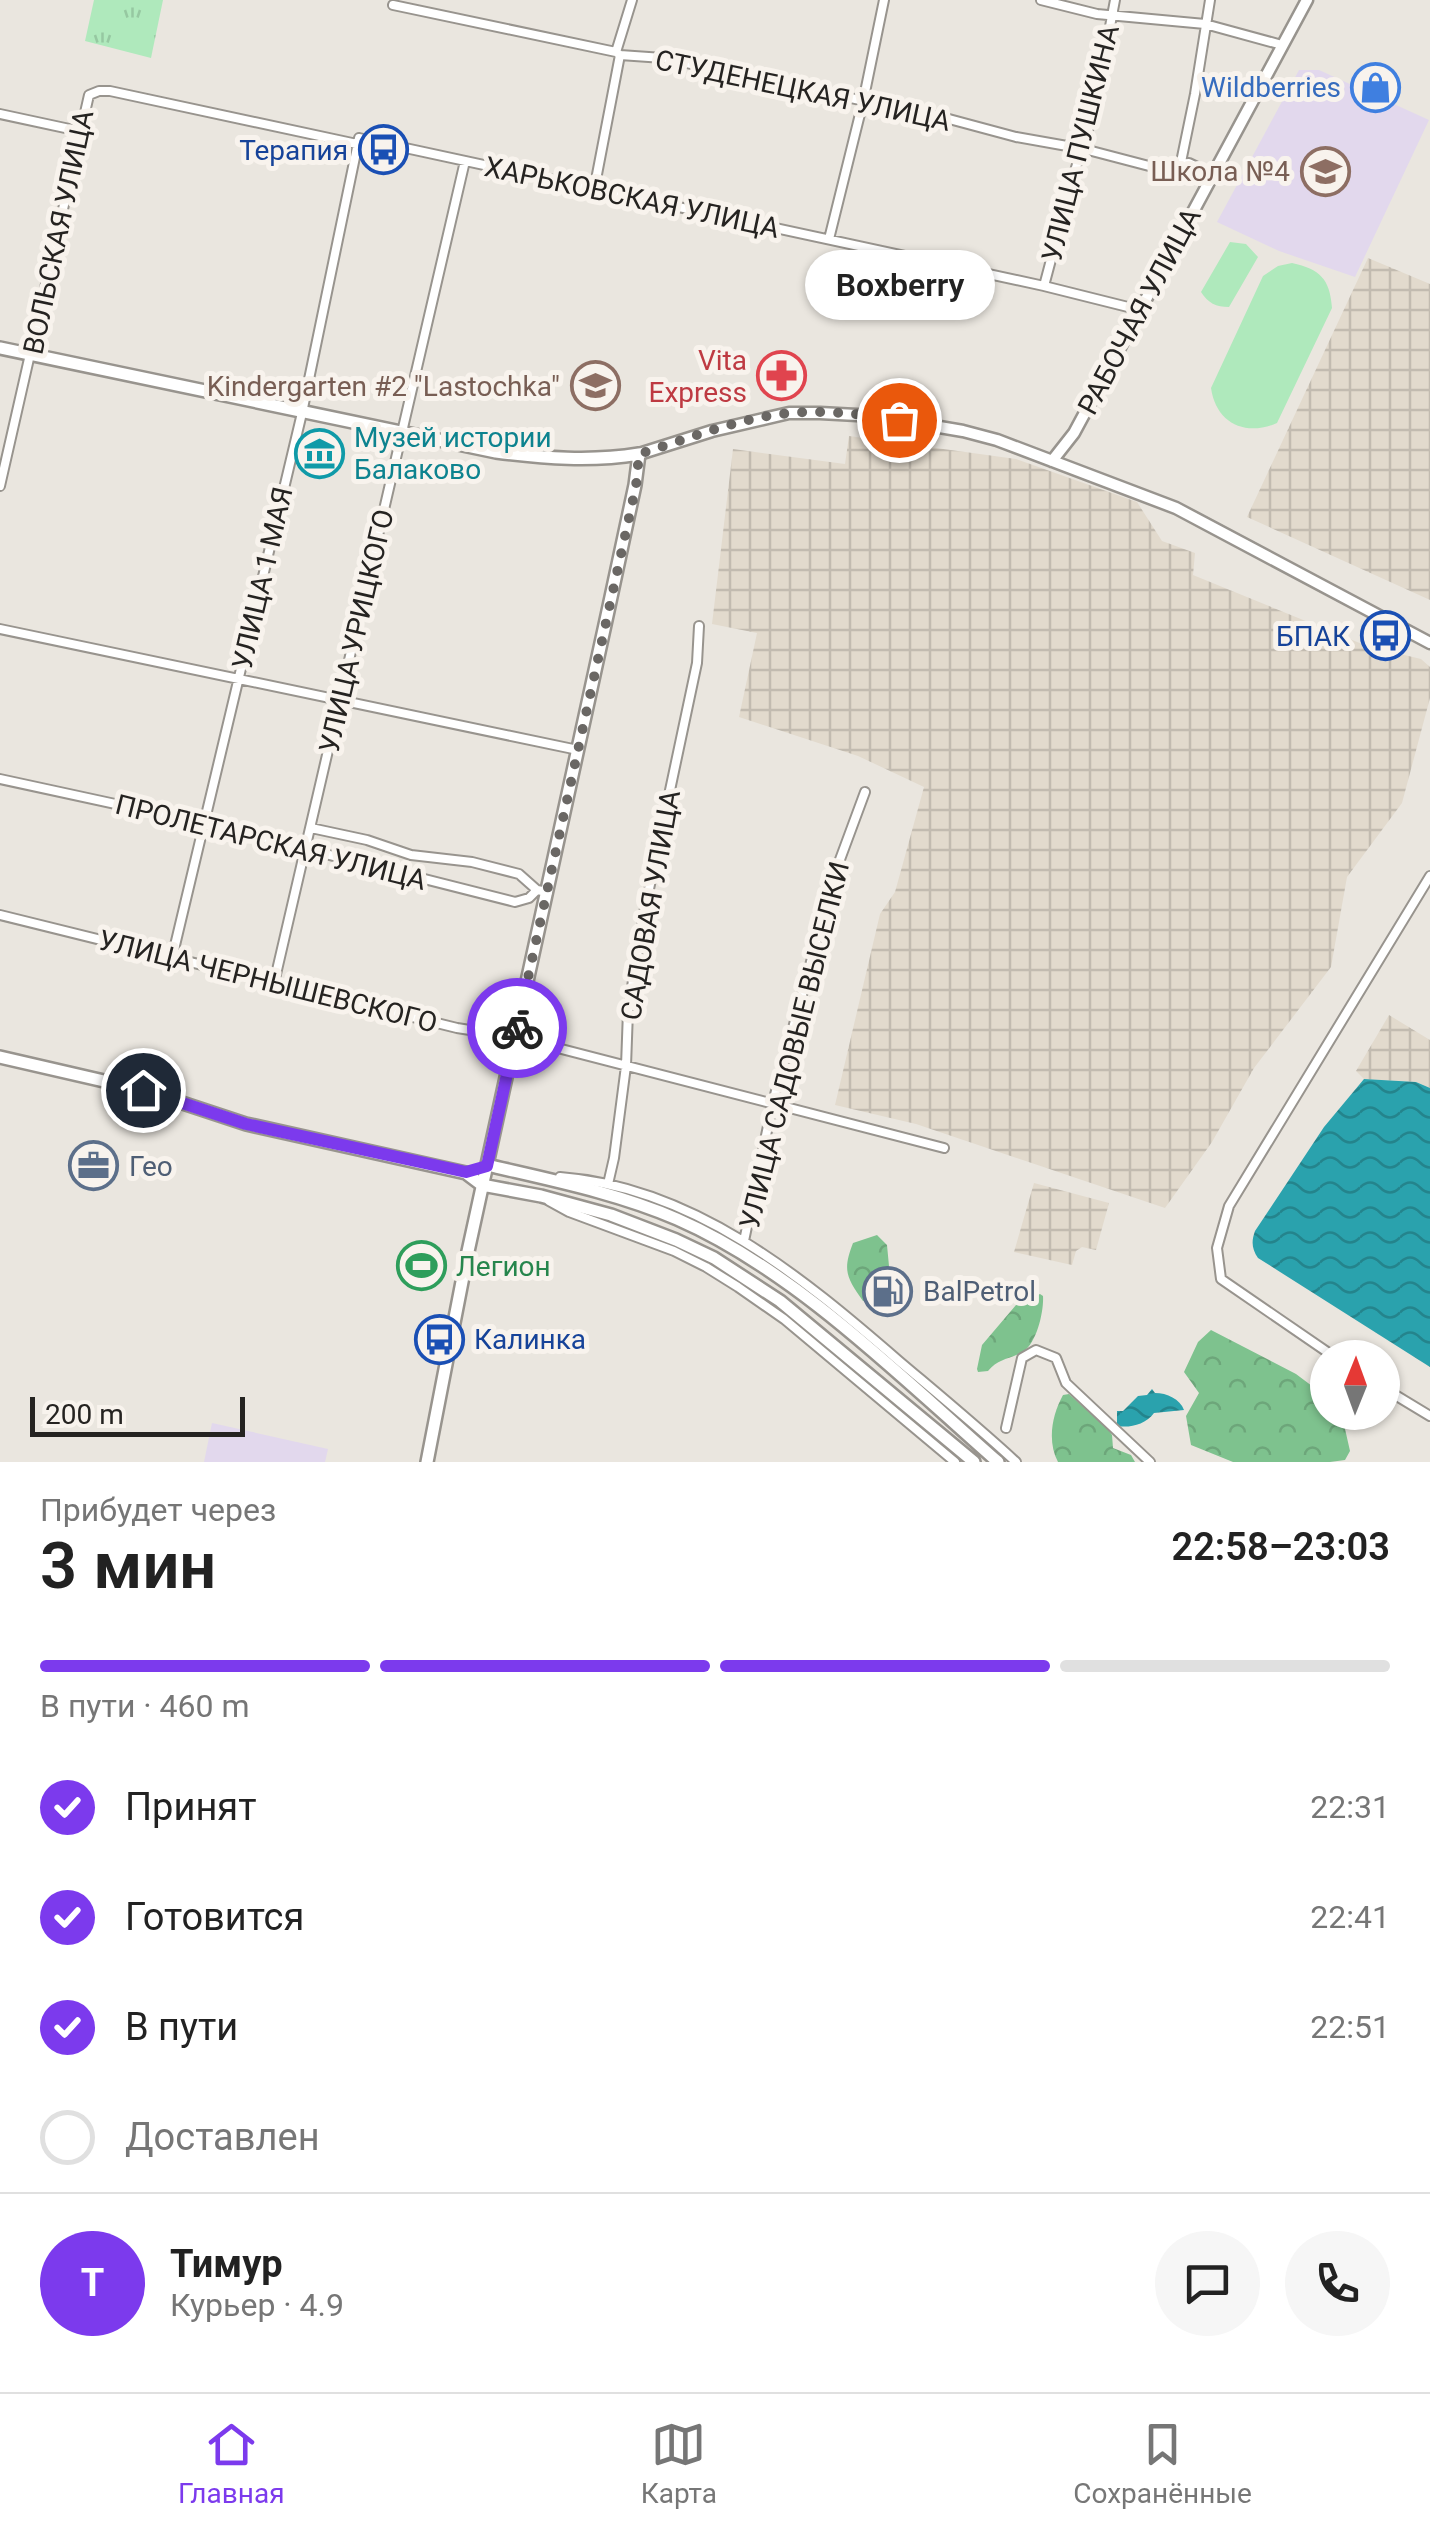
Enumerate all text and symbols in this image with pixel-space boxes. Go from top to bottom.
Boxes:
street label: УЛИЦА ПУШКИНА [1035,21,1126,265]
street label: СТУДЕНЕЦКАЯ УЛИЦА [652,43,954,138]
shop icon: Wildberries [1350,61,1402,113]
place label: Wildberries [1201,71,1341,104]
street label: ВОЛЬСКАЯ УЛИЦА [17,107,100,357]
bus stop icon: Терапия [357,124,409,176]
place label: Терапия [239,134,348,167]
school or university icon: Школа №4 [1299,145,1351,197]
street label: ХАРЬКОВСКАЯ УЛИЦА [482,150,782,245]
place label: Школа №4 [1150,155,1290,188]
street label: РАБОЧАЯ УЛИЦА [1071,202,1208,420]
callout: Boxberry [804,250,994,320]
text: Boxberry [836,266,964,304]
place label: Vita Express [648,344,747,409]
pharmacy icon: Vita Express [756,350,808,402]
school or university icon: Kindergarten #2 "Lastochka" [569,360,621,412]
place label: Kindergarten #2 "Lastochka" [207,370,560,403]
pin [857,378,942,463]
icon: bag [872,393,927,448]
place label: Музей истории Балаково [354,421,552,486]
museum icon: Музей истории Балаково [293,427,345,479]
street label: УЛИЦА 1 МАЯ [225,484,299,672]
street label: УЛИЦА УРИЦКОГО [312,506,401,756]
bus stop icon: БПАК [1359,610,1411,662]
place label: БПАК [1276,620,1350,653]
street label: ПРОЛЕТАРСКАЯ УЛИЦА [112,788,430,897]
street label: САДОВАЯ УЛИЦА [614,788,687,1023]
street label: УЛИЦА САДОВЫЕ ВЫСЕЛКИ [733,858,856,1232]
street label: УЛИЦА ЧЕРНЫШЕВСКОГО [95,923,441,1040]
courier [467,978,567,1078]
icon: bike [490,1001,545,1056]
pin [101,1048,186,1133]
icon: home [116,1063,171,1118]
office icon: Гео [68,1140,120,1192]
place label: Гео [129,1150,173,1183]
sports icon: Легион [395,1240,447,1292]
place label: Легион [456,1250,551,1283]
fuel station icon: BalPetrol [862,1265,914,1317]
place label: BalPetrol [923,1275,1036,1308]
bus stop icon: Калинка [413,1313,465,1365]
place label: Калинка [474,1323,586,1356]
north arrow [1310,1340,1400,1430]
map controls [1310,1340,1400,1430]
scale bar [30,1392,245,1436]
text: 200 m [45,1398,124,1431]
text: Прибудет через [40,1491,276,1529]
text: 22:58–23:03 [1171,1525,1390,1569]
text: 3 мин [40,1528,216,1604]
text: В пути · 460 m [40,1687,250,1725]
icon: check [40,1780,95,1835]
text: Принят [125,1785,256,1829]
text: 22:31 [1310,1788,1390,1826]
icon: check [40,1890,95,1945]
text: Готовится [125,1895,304,1939]
text: 22:41 [1310,1898,1390,1936]
icon: check [40,2000,95,2055]
text: В пути [125,2005,238,2049]
text: 22:51 [1310,2008,1390,2046]
text: Доставлен [125,2115,320,2159]
button: chat [1155,2231,1260,2336]
button: phone [1285,2231,1390,2336]
text: Тимур [170,2242,283,2286]
text: Т [81,2261,104,2305]
text: Курьер · 4.9 [170,2286,344,2324]
tab: Главная [178,2417,285,2510]
tab: Карта [641,2417,717,2510]
tab: Сохранённые [1073,2417,1252,2510]

